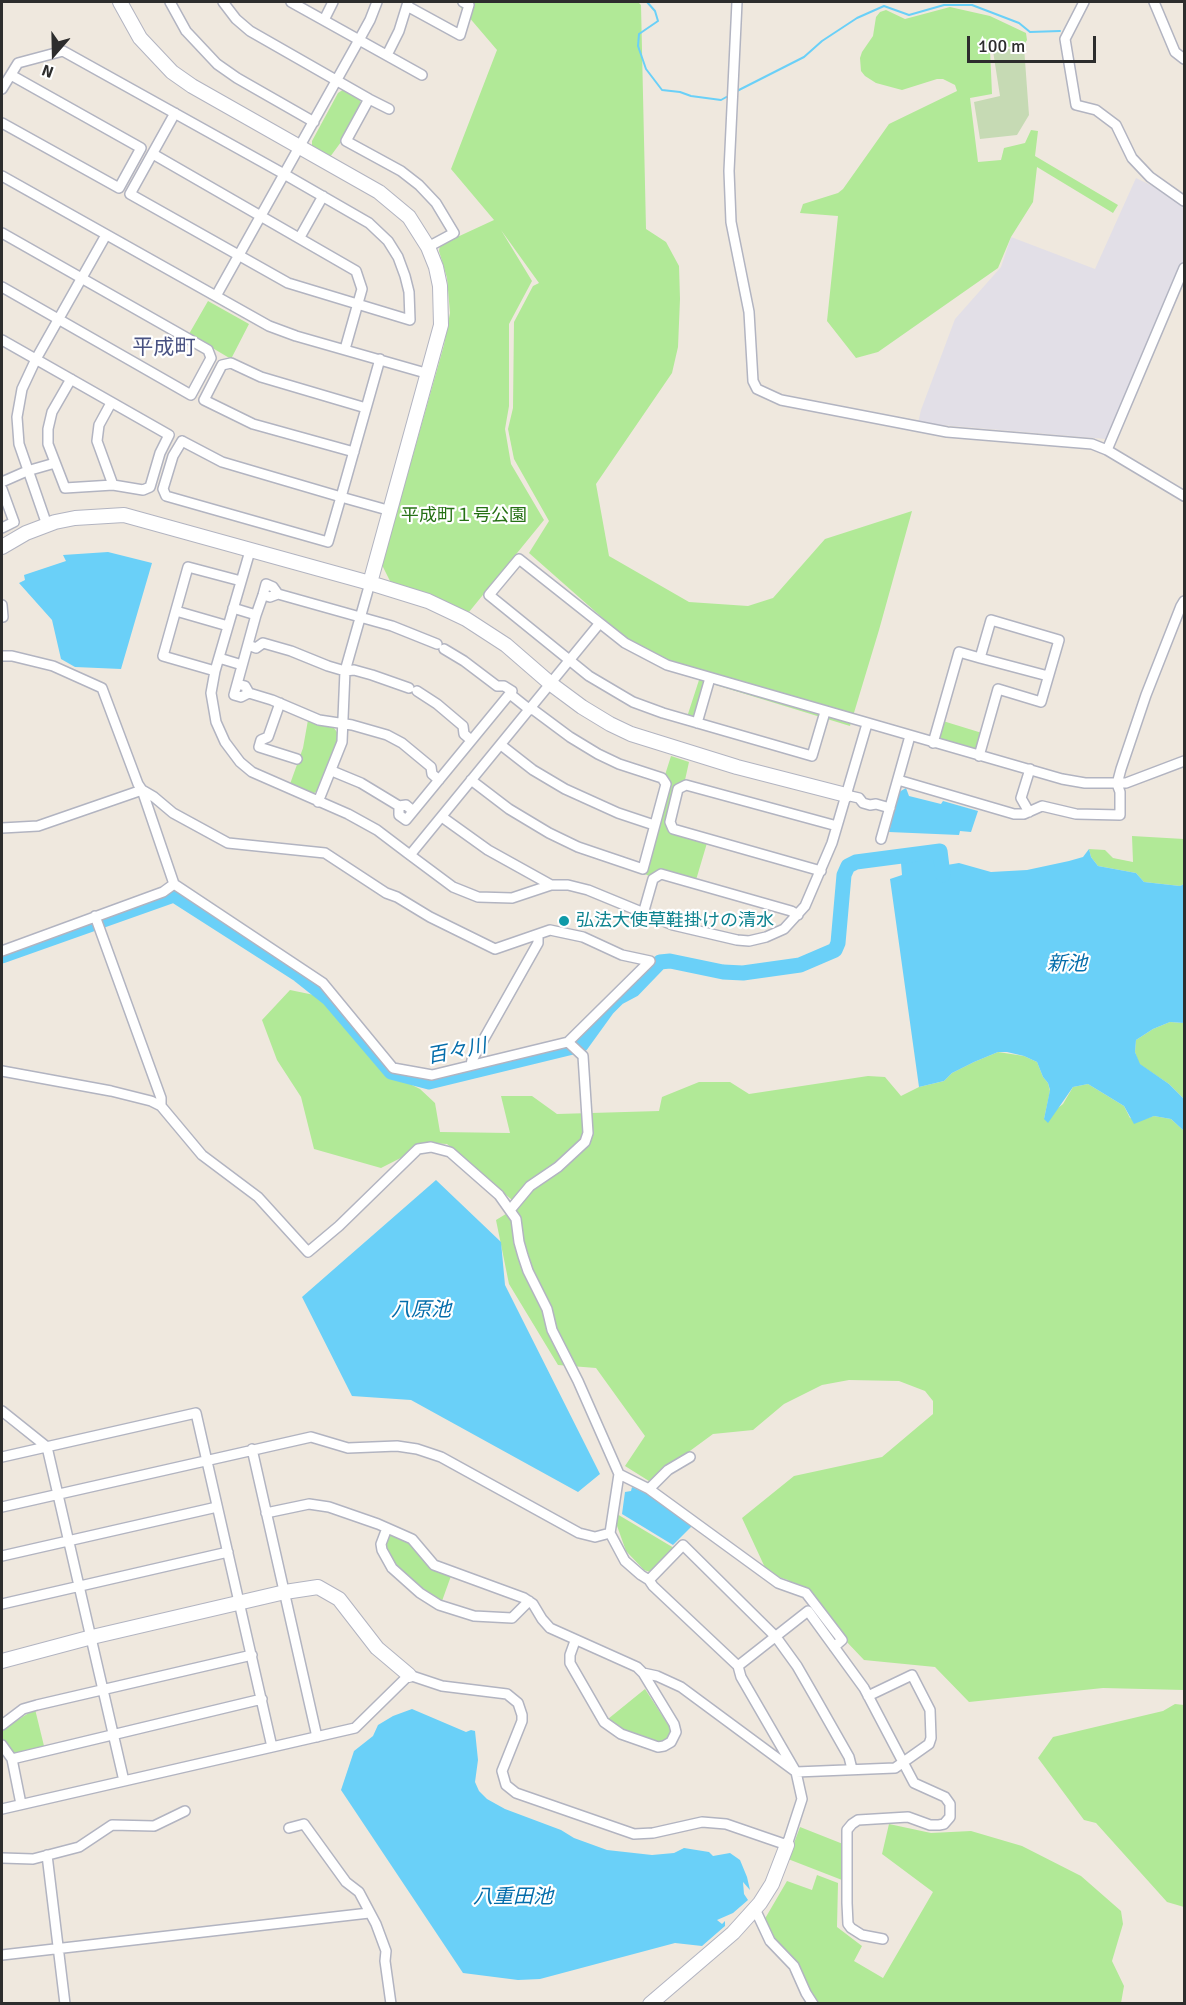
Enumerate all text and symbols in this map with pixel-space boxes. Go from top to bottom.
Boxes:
north arrow [24,24,84,84]
scale bar [970,24,1099,62]
text: 100 m [978,35,1025,57]
text: N [39,60,57,82]
district label: 平成町 [133,335,195,361]
park label: 平成町１号公園 [401,505,527,527]
place label: 弘法大使草鞋掛けの清水 [576,910,774,932]
marker: 弘法大使草鞋掛けの清水 [557,914,571,928]
water label: 新池 [1047,953,1087,977]
water label: 百々川 [425,1034,489,1070]
water label: 八原池 [391,1299,451,1323]
water label: 八重田池 [473,1886,553,1910]

